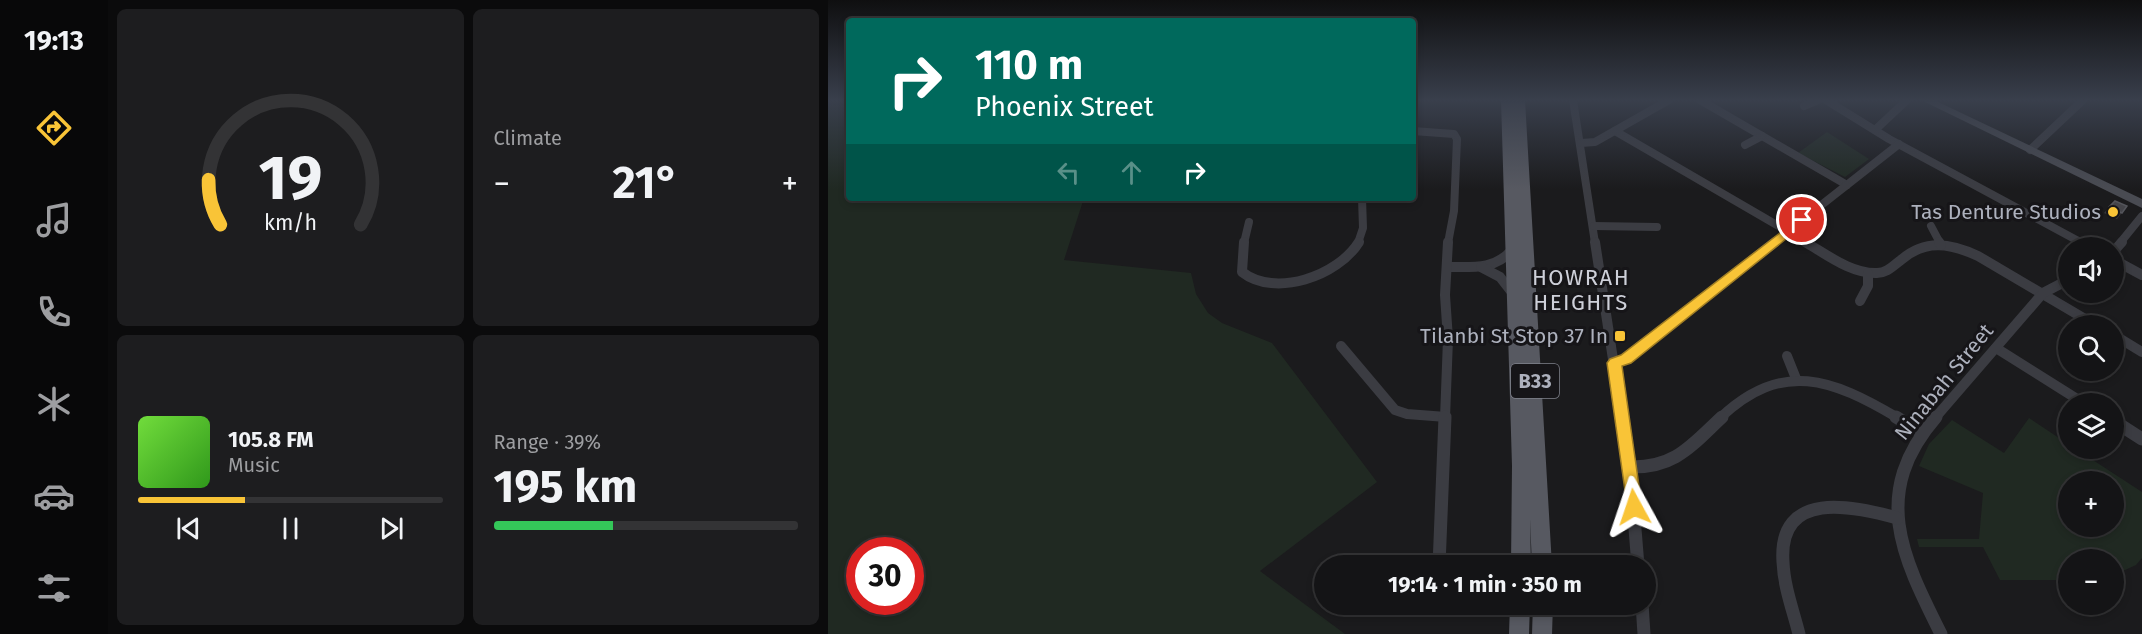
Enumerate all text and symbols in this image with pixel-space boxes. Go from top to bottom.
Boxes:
text: 19:13 [24,25,84,57]
text: 110 m [975,40,1083,90]
icon: right [876,42,954,120]
text: Phoenix Street [975,91,1153,123]
icon: directions [33,107,75,149]
text: Climate [494,126,562,150]
text: 19 [258,141,322,216]
text: 21° [612,156,679,210]
icon: left [1052,156,1085,189]
icon: ahead [1115,156,1148,189]
icon: right [1178,156,1211,189]
text: − [494,164,510,204]
text: + [782,164,798,204]
pin [1776,194,1827,245]
icon: music [33,199,75,241]
place label: Tas Denture Studios [1911,199,2101,225]
icon: arrive [1785,203,1818,236]
marker: Tas Denture Studios [2106,205,2120,219]
text: km/h [264,210,317,236]
map controls [2058,237,2124,615]
button: sound [2058,237,2124,303]
district label: HOWRAH HEIGHTS [1532,264,1630,316]
icon: phone [33,291,75,333]
button: search [2058,315,2124,381]
street label: Ninabah Street [1889,318,1999,446]
place label: Tilanbi St Stop 37 In [1420,323,1608,349]
marker: Tilanbi St Stop 37 In [1613,329,1627,343]
road number: B33 [1511,364,1559,398]
icon: climate [33,383,75,425]
button: layers [2058,393,2124,459]
text: 105.8 FM [228,426,314,453]
text: Range · 39% [494,430,601,454]
text: Music [228,453,280,477]
text: 195 km [494,460,637,514]
button: + [2058,471,2124,537]
icon: car [33,475,75,517]
position arrow [1602,475,1666,539]
icon: previous [172,512,205,545]
icon: pause [274,512,307,545]
icon: next [375,512,408,545]
speed limit sign: 30 [846,537,924,615]
button: − [2058,549,2124,615]
icon: filters [33,567,75,609]
text: 19:14 · 1 min · 350 m [1388,571,1582,598]

